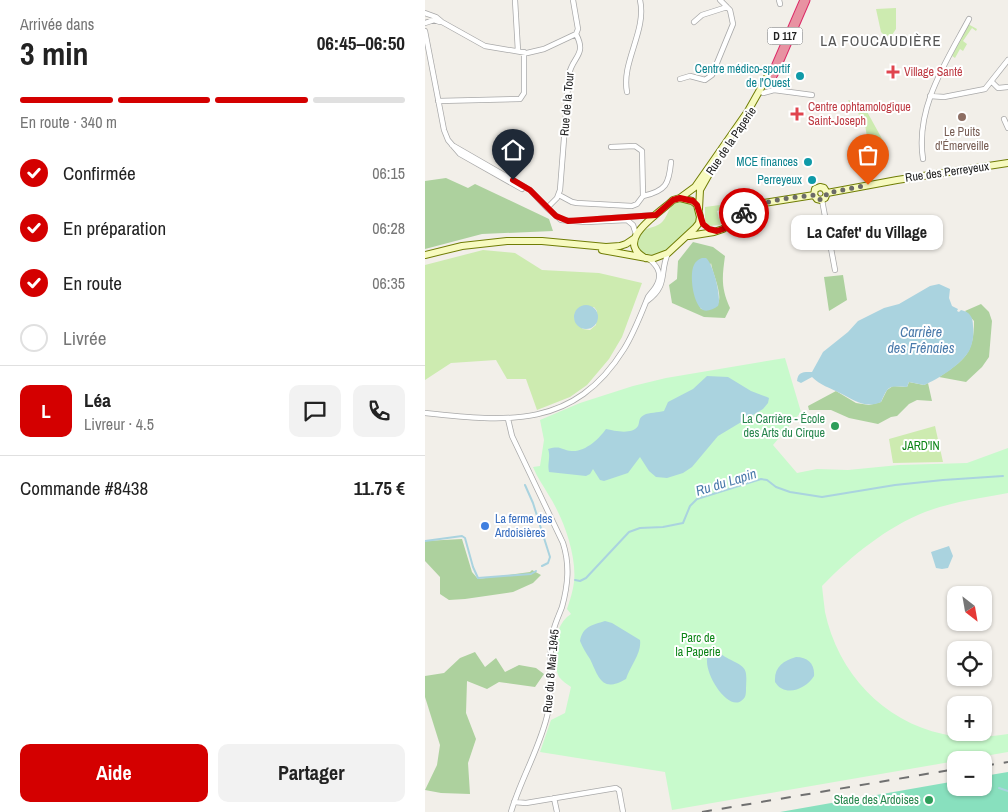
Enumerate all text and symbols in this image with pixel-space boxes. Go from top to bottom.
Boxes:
text: Arrivée dans [20,13,94,35]
road number: D 117 [767,28,803,44]
text: 06:45–06:50 [317,30,405,56]
district label: LA FOUCAUDIÈRE [820,30,942,51]
text: 3 min [20,32,89,75]
place label: Centre médico-sportif de l'Ouest [695,61,790,91]
place label: Village Santé [904,64,962,80]
marker: Village Santé [886,65,900,79]
marker: Centre médico-sportif de l'Ouest [794,70,806,82]
street label: Rue de la Tour [556,71,578,136]
place label: Centre ophtamologique Saint-Joseph [808,99,911,129]
street label: Rue de la Paperie [702,104,760,178]
marker: Centre ophtamologique Saint-Joseph [790,107,804,121]
text: En route · 340 m [20,111,117,133]
marker: Le Puits d'Émerveille [956,111,968,123]
place label: Le Puits d'Émerveille [935,124,989,154]
pin [492,129,534,180]
pin [847,134,889,185]
icon: home [499,136,527,164]
icon: bag [854,141,882,169]
place label: MCE finances [736,154,798,170]
marker: MCE finances [802,156,814,168]
street label: Rue des Perreyeux [904,158,990,186]
icon: check [20,159,48,187]
text: Confirmée [63,160,136,186]
text: 06:15 [372,162,405,184]
place label: Perreyeux [757,172,802,188]
marker: Perreyeux [806,174,818,186]
courier [719,188,769,238]
icon: bike [730,199,758,227]
icon: check [20,214,48,242]
text: En préparation [63,215,166,241]
callout: La Cafet' du Village [792,215,944,250]
text: 06:28 [372,217,405,239]
text: La Cafet' du Village [807,221,927,243]
icon: check [20,269,48,297]
text: En route [63,270,122,296]
text: 06:35 [372,272,405,294]
water label: Carrière des Frênaies [887,323,955,357]
text: Livrée [63,325,106,351]
button: chat [289,385,341,437]
button: phone [353,385,405,437]
text: Léa [84,387,111,413]
text: L [41,398,51,424]
place label: La Carrière - École des Arts du Cirque [742,411,825,441]
text: Livreur · 4.5 [84,413,154,435]
marker: La Carrière - École des Arts du Cirque [829,420,841,432]
park label: JARD'IN [902,438,940,454]
water label: Ru du Lapin [693,464,759,500]
text: Commande #8438 [20,475,148,501]
text: 11.75 € [354,475,405,501]
place label: La ferme des Ardoisières [494,511,553,541]
marker: La ferme des Ardoisières [479,520,491,532]
north arrow [947,586,993,631]
map controls [947,586,992,796]
street label: Rue du 8 Mai 1945 [539,628,563,713]
park label: Parc de la Paperie [676,630,720,660]
button: locate [947,641,992,686]
button: + [947,696,992,741]
button: Aide [20,744,208,802]
button: Partager [218,744,405,802]
button: − [947,751,992,796]
place label: Stade des Ardoises [834,792,919,808]
marker: Stade des Ardoises [923,794,935,806]

